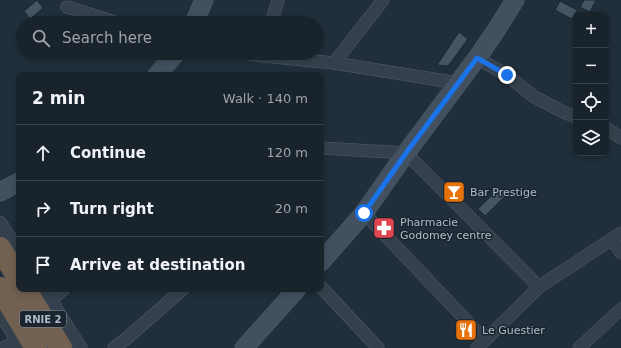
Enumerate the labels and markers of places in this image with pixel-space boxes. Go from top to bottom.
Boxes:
bar icon: Bar Prestige [441,179,467,205]
place label: Bar Prestige [470,186,537,199]
pharmacy icon: Pharmacie Godomey centre [371,215,397,241]
place label: Pharmacie Godomey centre [400,216,492,242]
restaurant icon: Le Guestier [453,317,479,343]
place label: Le Guestier [482,324,545,337]

